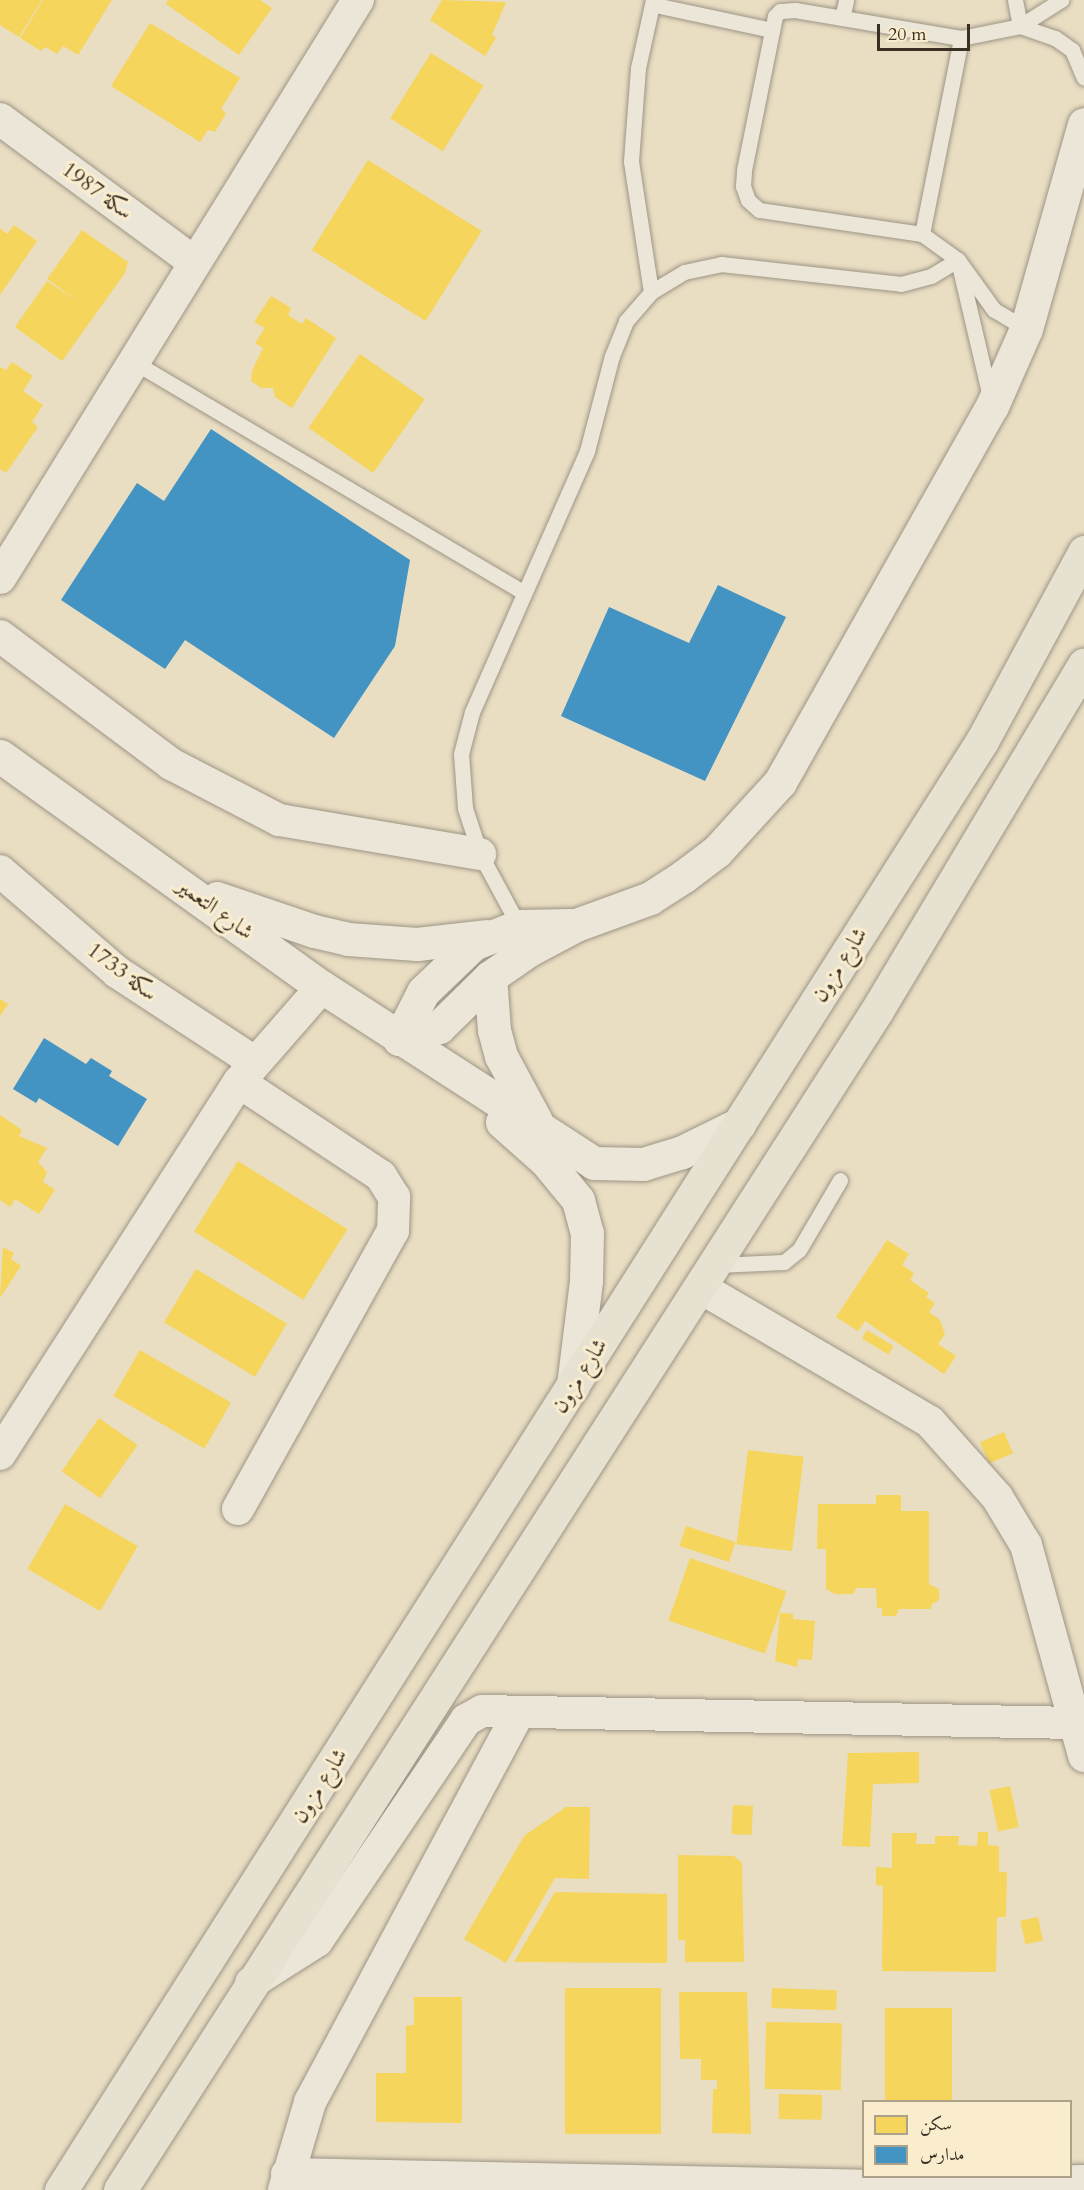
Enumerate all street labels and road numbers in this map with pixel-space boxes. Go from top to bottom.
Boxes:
street label: سكة 1987 [56,156,138,226]
street label: شارع التعمير [171,872,259,946]
street label: شارع مزون [807,923,873,1007]
street label: سكة 1733 [82,937,162,1007]
street label: شارع مزون [547,1334,613,1418]
street label: شارع مزون [287,1744,353,1828]

